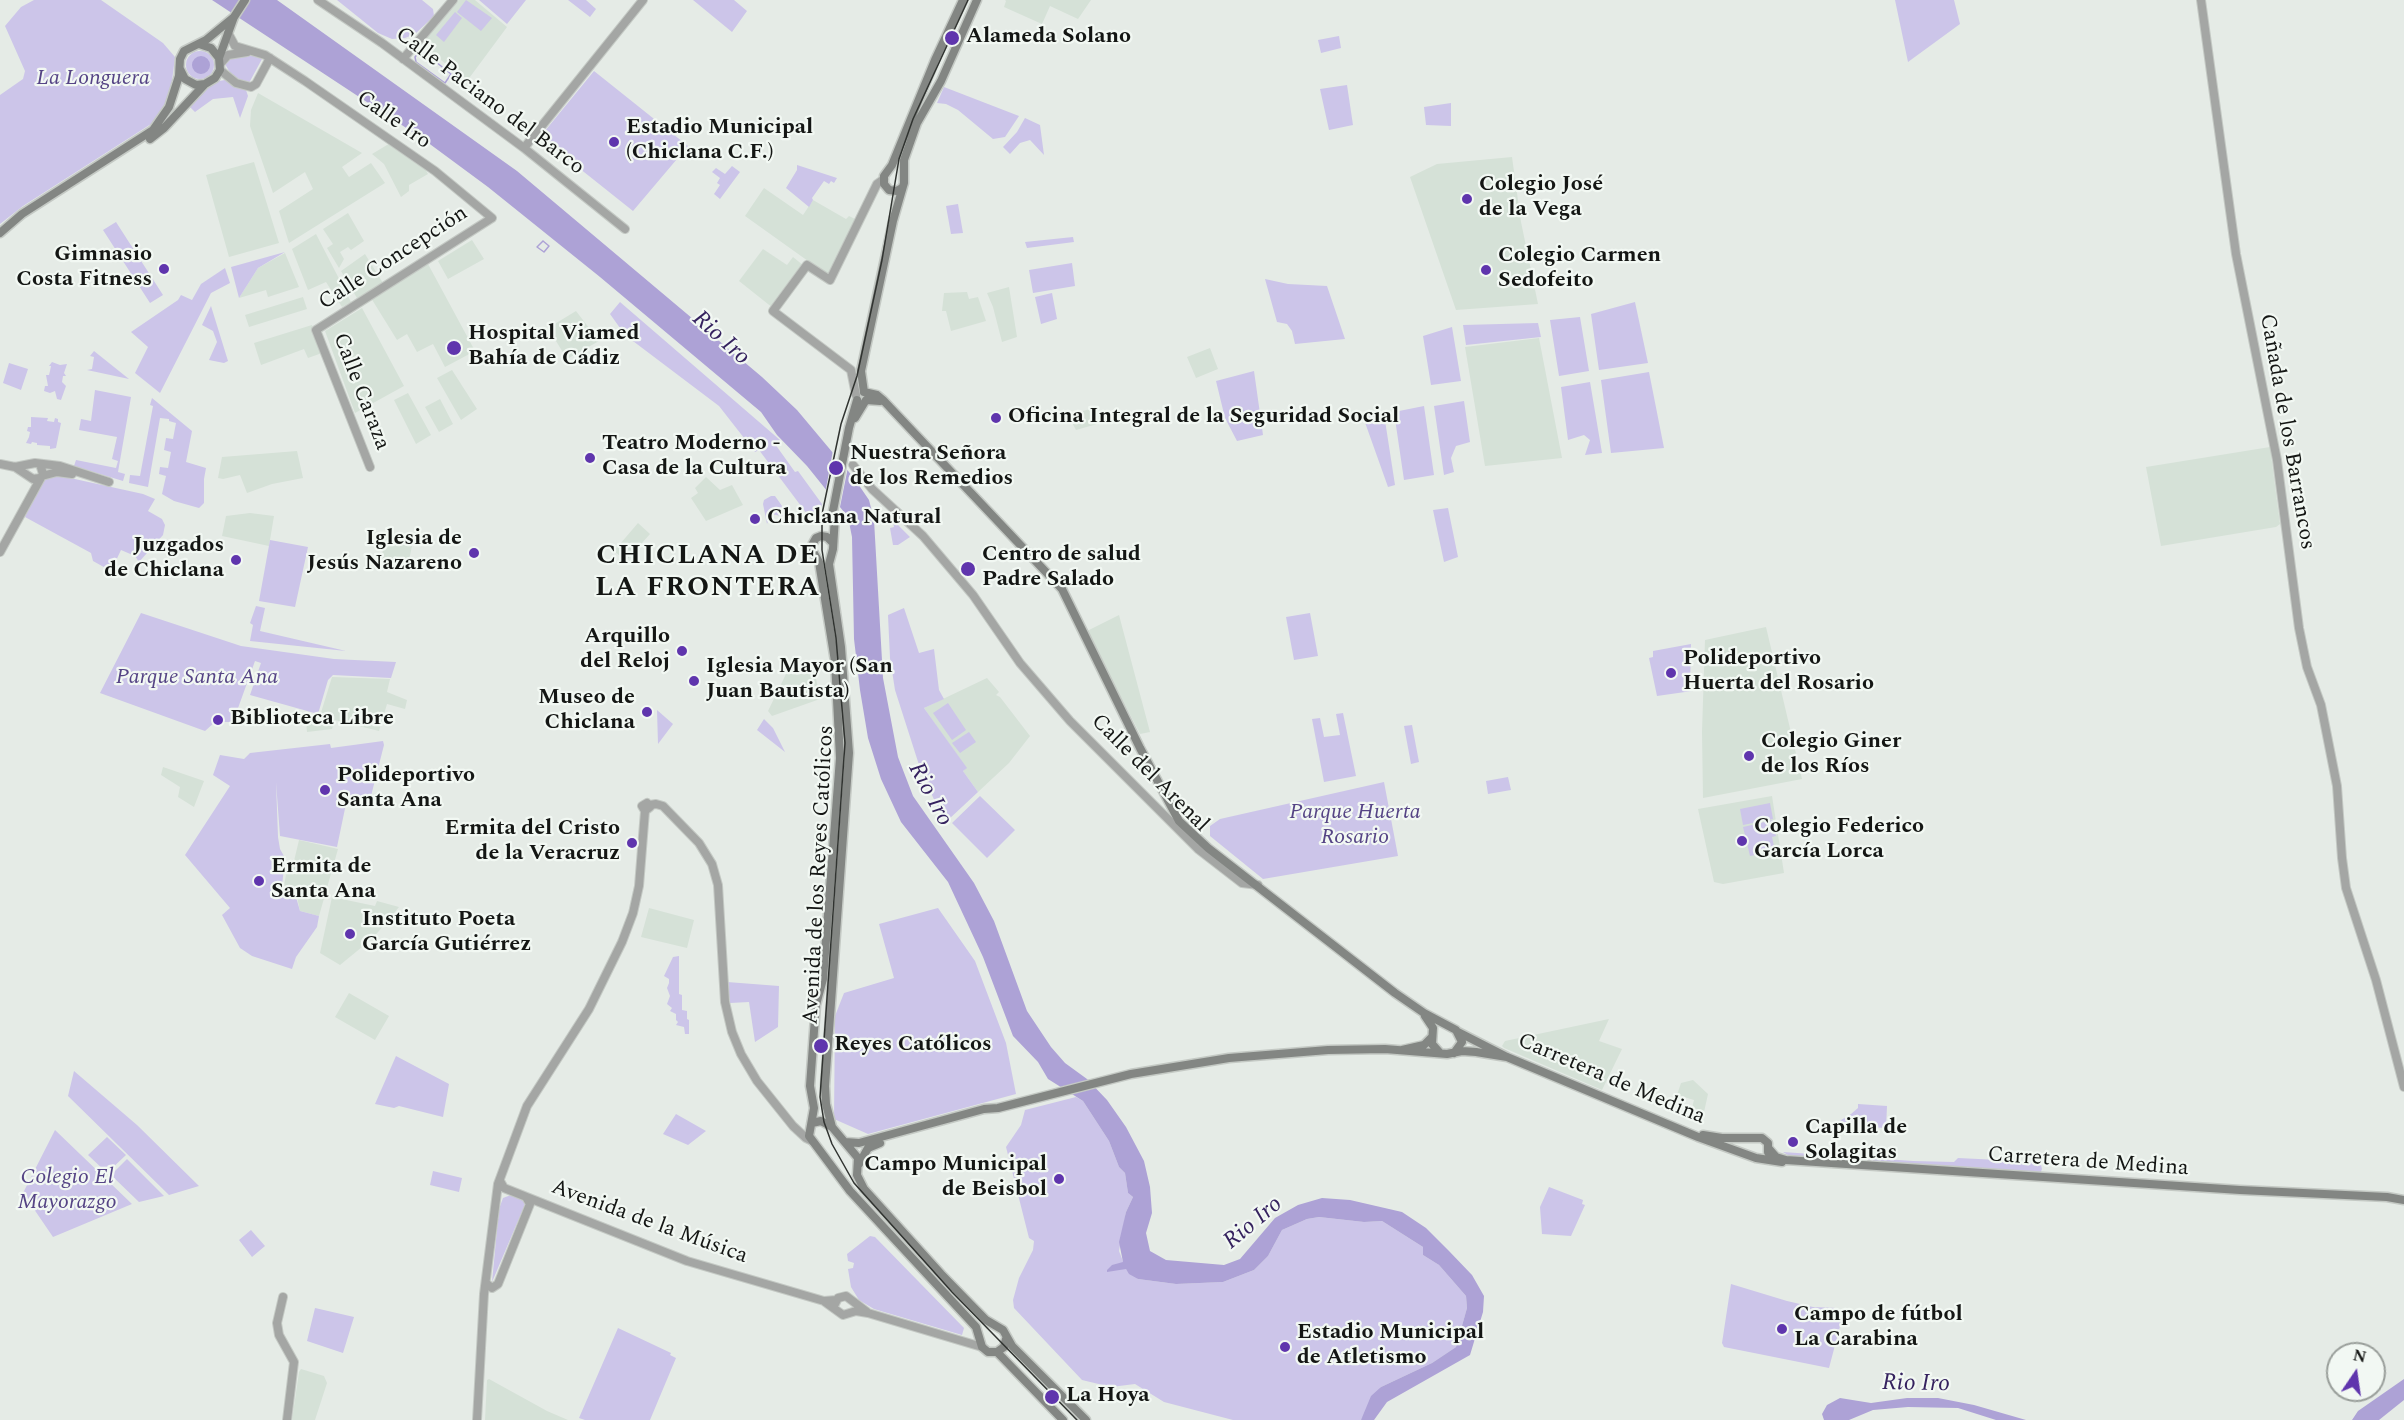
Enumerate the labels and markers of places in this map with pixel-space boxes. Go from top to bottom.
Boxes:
place label: Alameda Solano [966,25,1131,51]
marker: Alameda Solano [943,29,961,47]
place label: Estadio Municipal (Chiclana C.F.) [626,116,813,168]
marker: Estadio Municipal (Chiclana C.F.) [607,135,621,149]
place label: Colegio José de la Vega [1479,173,1603,224]
marker: Colegio José de la Vega [1460,192,1474,206]
place label: Gimnasio Costa Fitness [16,243,152,294]
place label: Colegio Carmen Sedofeito [1498,244,1661,296]
marker: Gimnasio Costa Fitness [157,262,171,276]
marker: Colegio Carmen Sedofeito [1479,263,1493,277]
place label: Hospital Viamed Bahía de Cádiz [468,322,640,374]
marker: Hospital Viamed Bahía de Cádiz [445,339,463,357]
place label: Oficina Integral de la Seguridad Social [1008,405,1399,431]
marker: Oficina Integral de la Seguridad Social [989,411,1003,425]
place label: Teatro Moderno - Casa de la Cultura [602,432,787,484]
place label: Nuestra Señora de los Remedios [850,442,1013,494]
marker: Teatro Moderno - Casa de la Cultura [583,451,597,465]
marker: Nuestra Señora de los Remedios [827,459,845,477]
place label: Chiclana Natural [767,506,941,532]
marker: Chiclana Natural [748,512,762,526]
place label: Iglesia de Jesús Nazareno [307,527,462,578]
place label: Juzgados de Chiclana [104,534,224,586]
place label: Centro de salud Padre Salado [982,543,1141,594]
marker: Iglesia de Jesús Nazareno [467,546,481,560]
marker: Juzgados de Chiclana [229,553,243,567]
marker: Centro de salud Padre Salado [959,560,977,578]
place label: Arquillo del Reloj [580,625,670,676]
marker: Arquillo del Reloj [675,644,689,658]
place label: Polideportivo Huerta del Rosario [1683,647,1874,698]
place label: Iglesia Mayor (San Juan Bautista) [706,655,893,706]
marker: Polideportivo Huerta del Rosario [1664,666,1678,680]
marker: Iglesia Mayor (San Juan Bautista) [687,674,701,688]
place label: Museo de Chiclana [538,686,635,738]
marker: Museo de Chiclana [640,705,654,719]
place label: Biblioteca Libre [230,707,394,733]
marker: Biblioteca Libre [211,713,225,727]
place label: Colegio Giner de los Ríos [1761,730,1901,782]
marker: Colegio Giner de los Ríos [1742,749,1756,763]
place label: Polideportivo Santa Ana [337,764,475,816]
marker: Polideportivo Santa Ana [318,783,332,797]
place label: Colegio Federico García Lorca [1754,815,1924,866]
place label: Ermita del Cristo de la Veracruz [445,817,620,868]
marker: Colegio Federico García Lorca [1735,834,1749,848]
marker: Ermita del Cristo de la Veracruz [625,836,639,850]
place label: Ermita de Santa Ana [271,855,376,906]
marker: Ermita de Santa Ana [252,874,266,888]
place label: Instituto Poeta García Gutiérrez [362,908,531,960]
marker: Instituto Poeta García Gutiérrez [343,927,357,941]
place label: Reyes Católicos [834,1033,992,1059]
marker: Reyes Católicos [812,1037,830,1055]
place label: Capilla de Solagitas [1805,1116,1907,1168]
marker: Capilla de Solagitas [1786,1135,1800,1149]
place label: Campo Municipal de Beisbol [864,1153,1047,1204]
marker: Campo Municipal de Beisbol [1052,1172,1066,1186]
place label: Campo de fútbol La Carabina [1794,1303,1963,1354]
place label: Estadio Municipal de Atletismo [1297,1321,1484,1372]
marker: Campo de fútbol La Carabina [1775,1322,1789,1336]
marker: Estadio Municipal de Atletismo [1278,1340,1292,1354]
place label: La Hoya [1066,1384,1149,1410]
marker: La Hoya [1043,1388,1061,1406]

